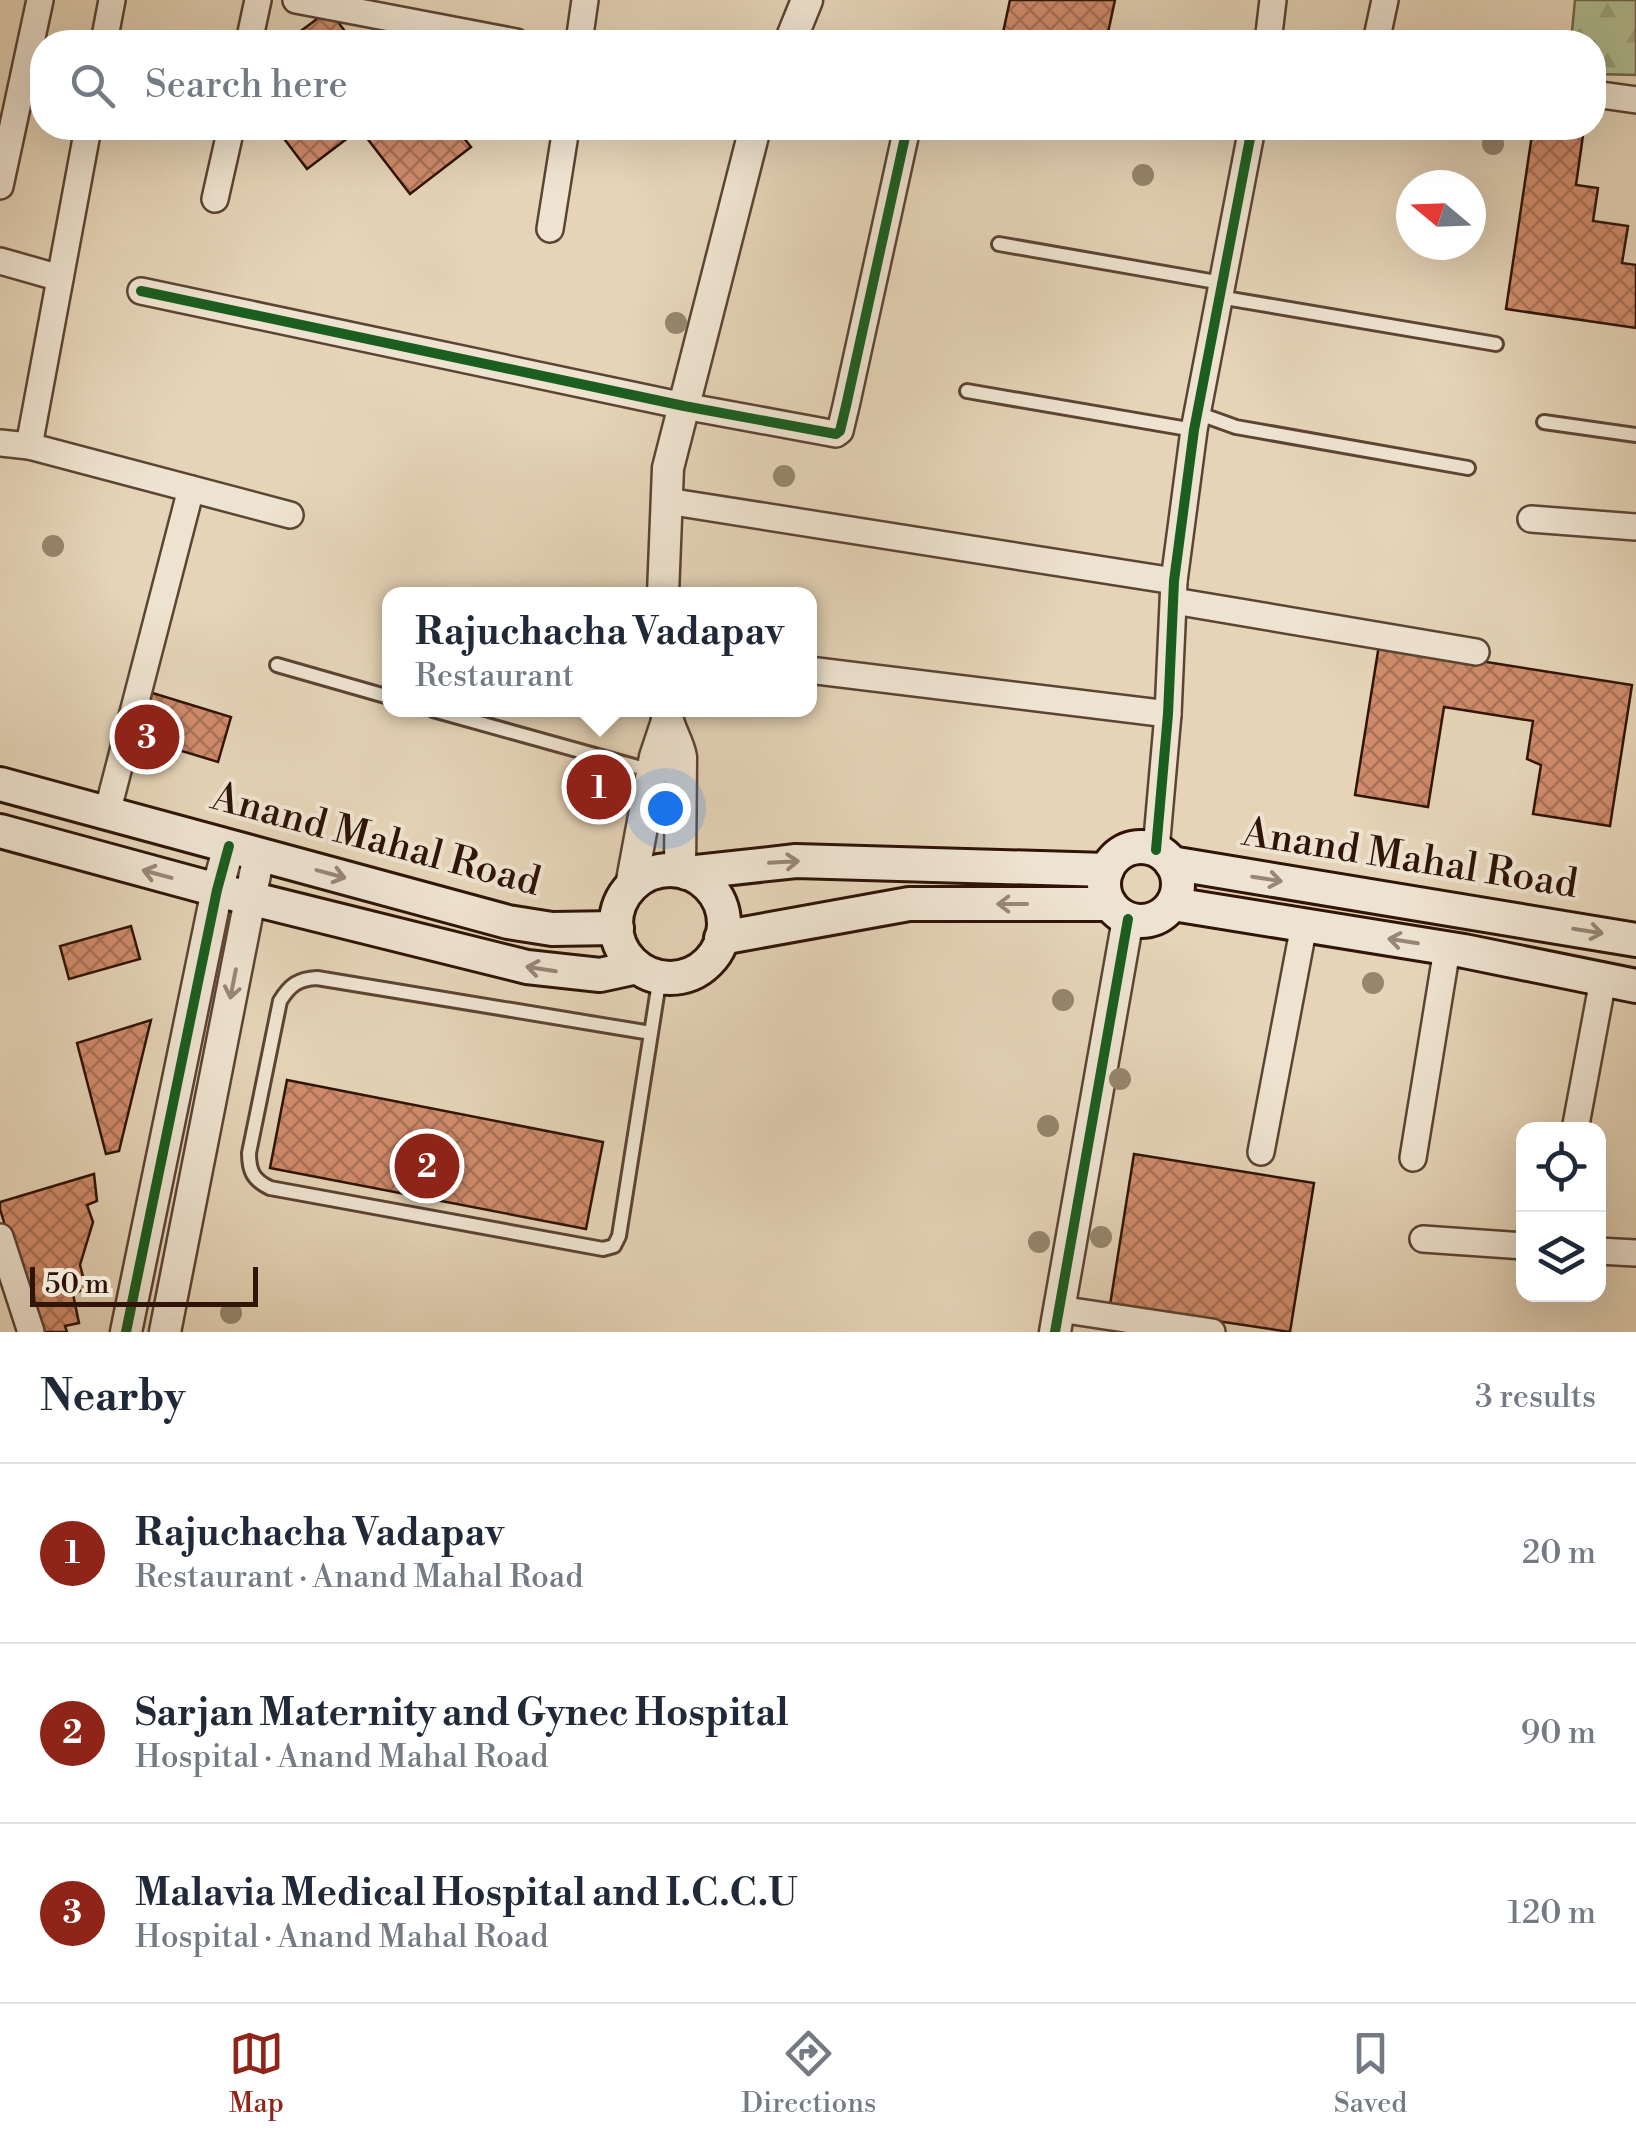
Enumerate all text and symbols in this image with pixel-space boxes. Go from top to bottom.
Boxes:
search box [30,30,1606,140]
icon: search [65,58,120,113]
text: Search here [145,62,348,109]
north arrow [1396,170,1486,260]
popup [382,587,817,717]
text: Rajuchacha Vadapav [415,609,784,656]
text: Restaurant [415,656,574,696]
pin: 3 [114,700,180,774]
pin: 1 [566,750,632,824]
street label: Anand Mahal Road [205,772,546,908]
your location [640,783,691,834]
street label: Anand Mahal Road [1238,808,1582,910]
one-way arrow [768,852,800,871]
one-way arrow [142,864,173,883]
one-way arrow [314,865,346,884]
one-way arrow [1250,870,1283,889]
one-way arrow [997,894,1030,914]
one-way arrow [1571,922,1604,941]
one-way arrow [1387,931,1420,950]
one-way arrow [525,959,557,978]
one-way arrow [223,967,242,1000]
map controls [1516,1122,1606,1302]
button: locate [1516,1122,1606,1212]
pin: 2 [394,1128,460,1204]
button: layers [1516,1212,1606,1302]
scale bar [30,1262,258,1306]
text: 50 m [45,1267,109,1302]
text: Nearby [40,1371,185,1424]
text: 3 results [1475,1377,1596,1417]
text: Rajuchacha Vadapav [135,1510,504,1557]
text: 1 [65,1533,80,1573]
text: 20 m [1522,1533,1596,1573]
text: Restaurant · Anand Mahal Road [135,1557,583,1597]
text: Sarjan Maternity and Gynec Hospital [135,1690,789,1737]
text: 2 [62,1713,83,1753]
text: 90 m [1521,1713,1596,1753]
text: Hospital · Anand Mahal Road [135,1737,548,1777]
text: Malavia Medical Hospital and I.C.C.U [135,1870,798,1917]
text: 3 [63,1893,82,1933]
text: 120 m [1507,1893,1596,1933]
text: Hospital · Anand Mahal Road [135,1917,548,1957]
tab: Map [229,2026,284,2121]
tab: Directions [741,2026,876,2121]
tab: Saved [1334,2026,1407,2121]

